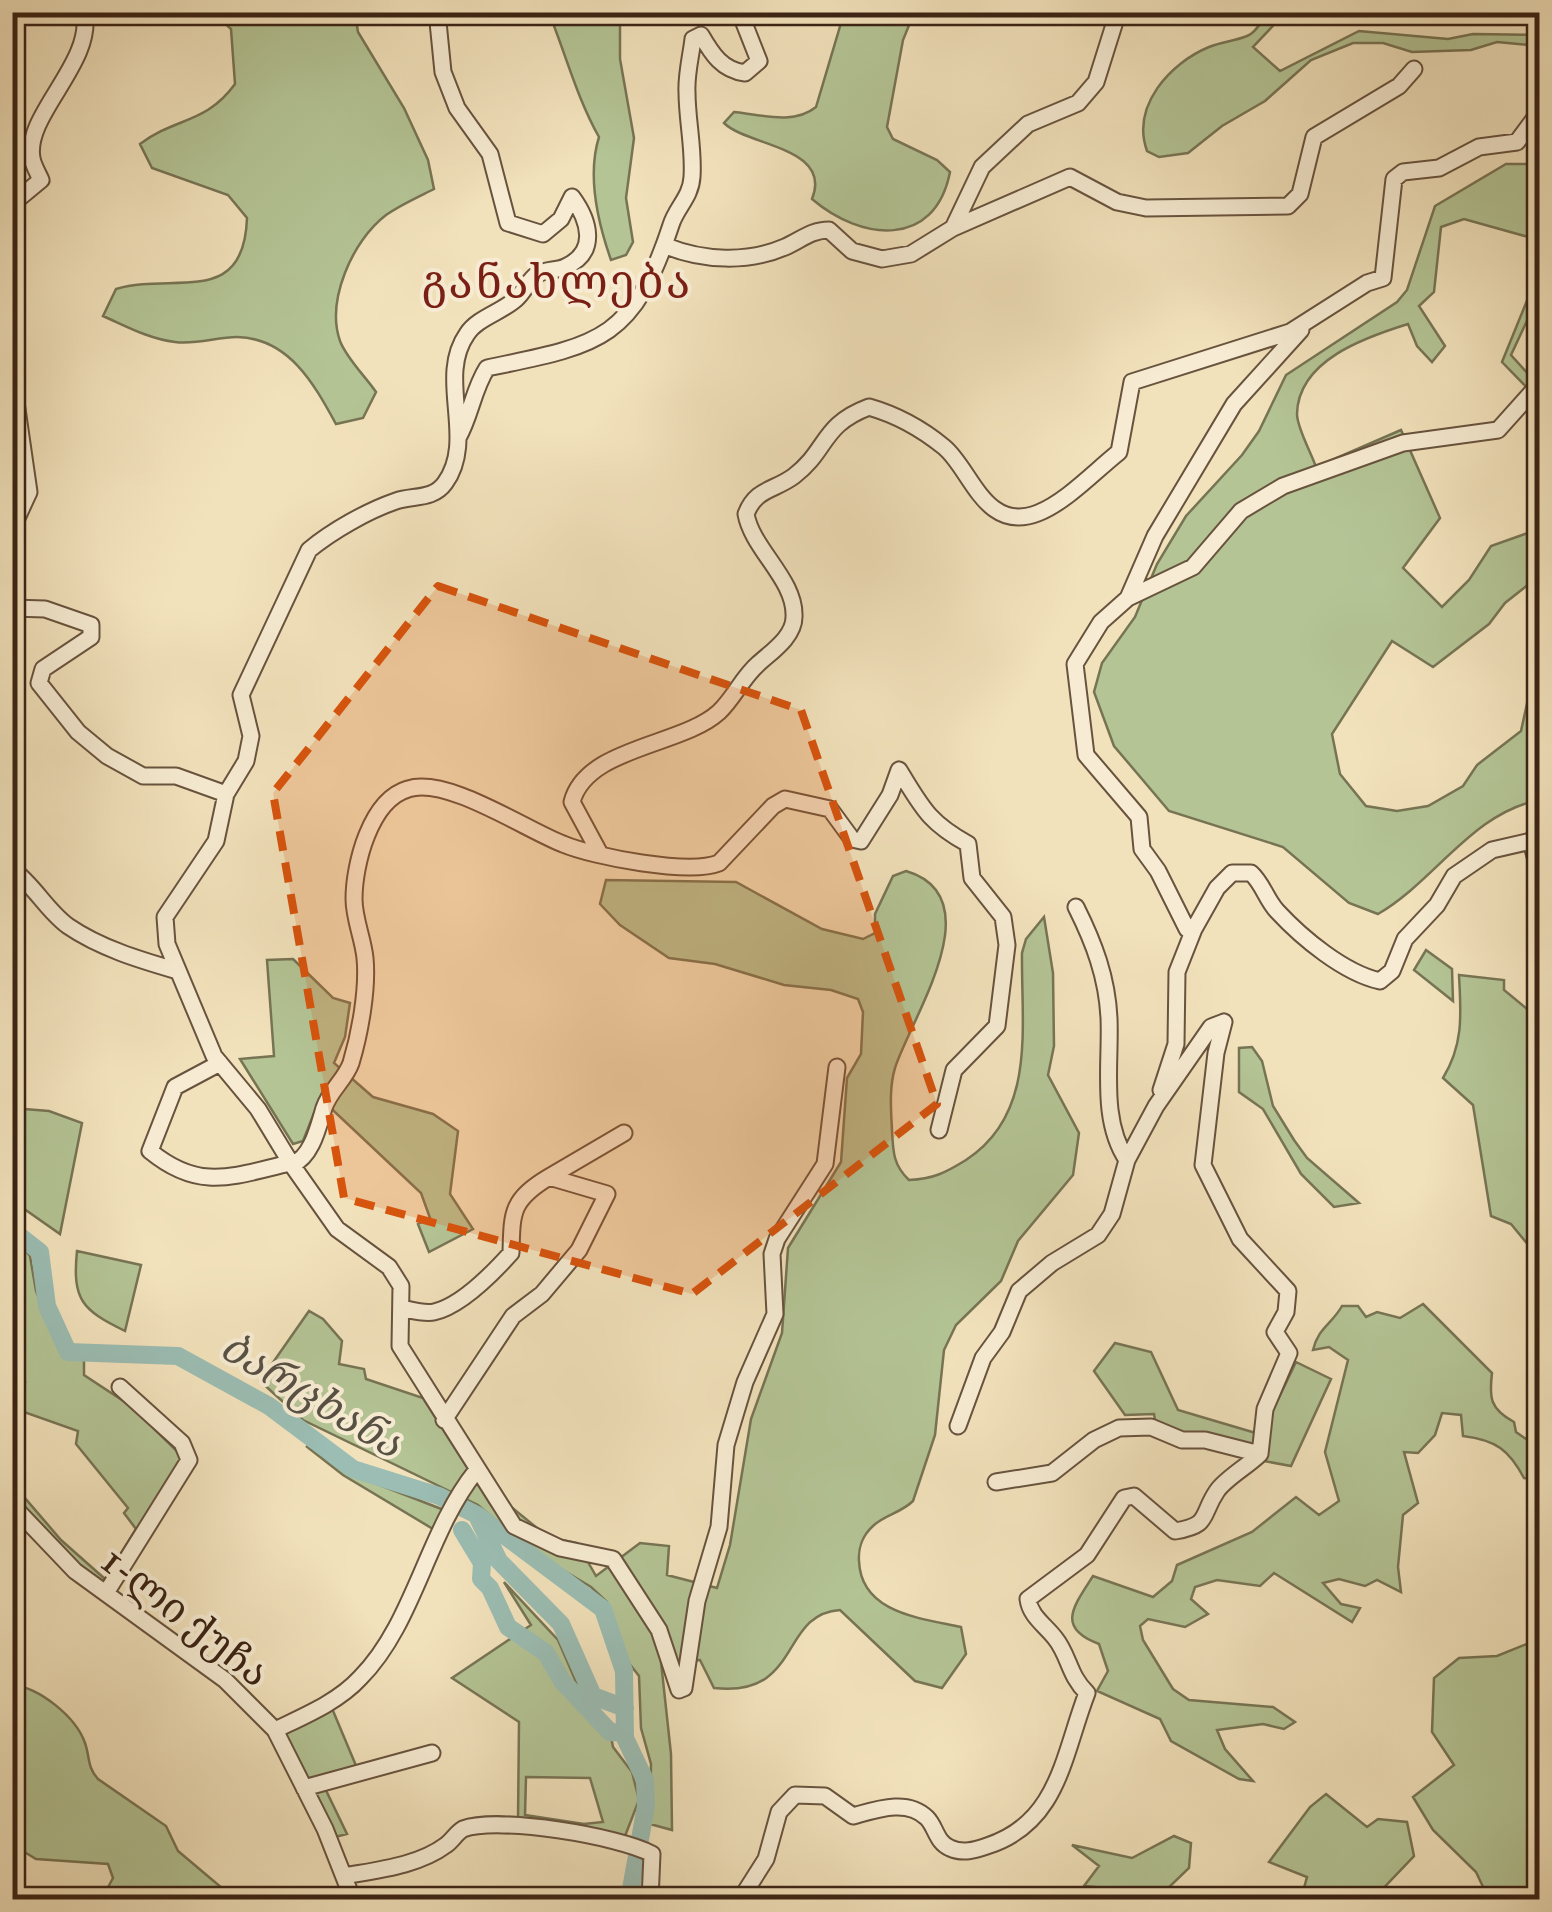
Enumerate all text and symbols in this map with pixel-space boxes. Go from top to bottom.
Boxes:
district label: განახლება [421,254,693,309]
water label: ბარცხანა [211,1320,412,1470]
street label: 1-ლი ქუჩა [92,1536,279,1697]

